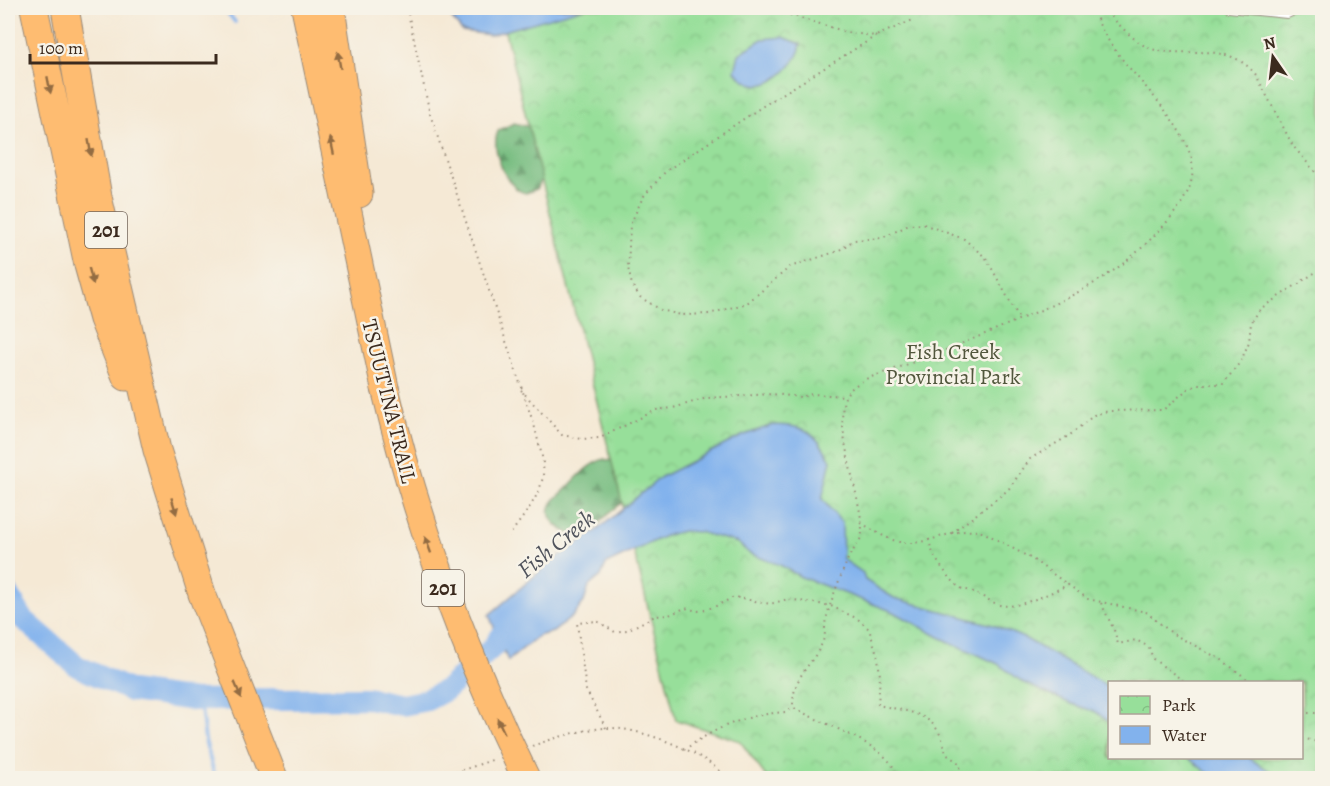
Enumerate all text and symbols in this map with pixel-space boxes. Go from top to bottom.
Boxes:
scale bar [30,27,216,65]
north arrow [1243,27,1303,87]
text: N [1261,31,1278,55]
text: 100 m [39,36,83,60]
one-way arrow [334,50,343,69]
one-way arrow [45,76,54,95]
one-way arrow [327,137,336,156]
one-way arrow [85,139,94,158]
road number: 201 [85,212,127,248]
one-way arrow [87,267,96,285]
street label: TSUUT'INA TRAIL [354,316,424,487]
park label: Fish Creek Provincial Park [885,337,1021,392]
one-way arrow [170,497,179,515]
water label: Fish Creek [510,503,602,585]
one-way arrow [423,536,433,554]
road number: 201 [422,570,464,606]
one-way arrow [233,681,243,699]
legend [1108,681,1303,759]
text: Park [1162,693,1196,717]
one-way arrow [496,717,505,734]
text: Water [1161,723,1207,747]

